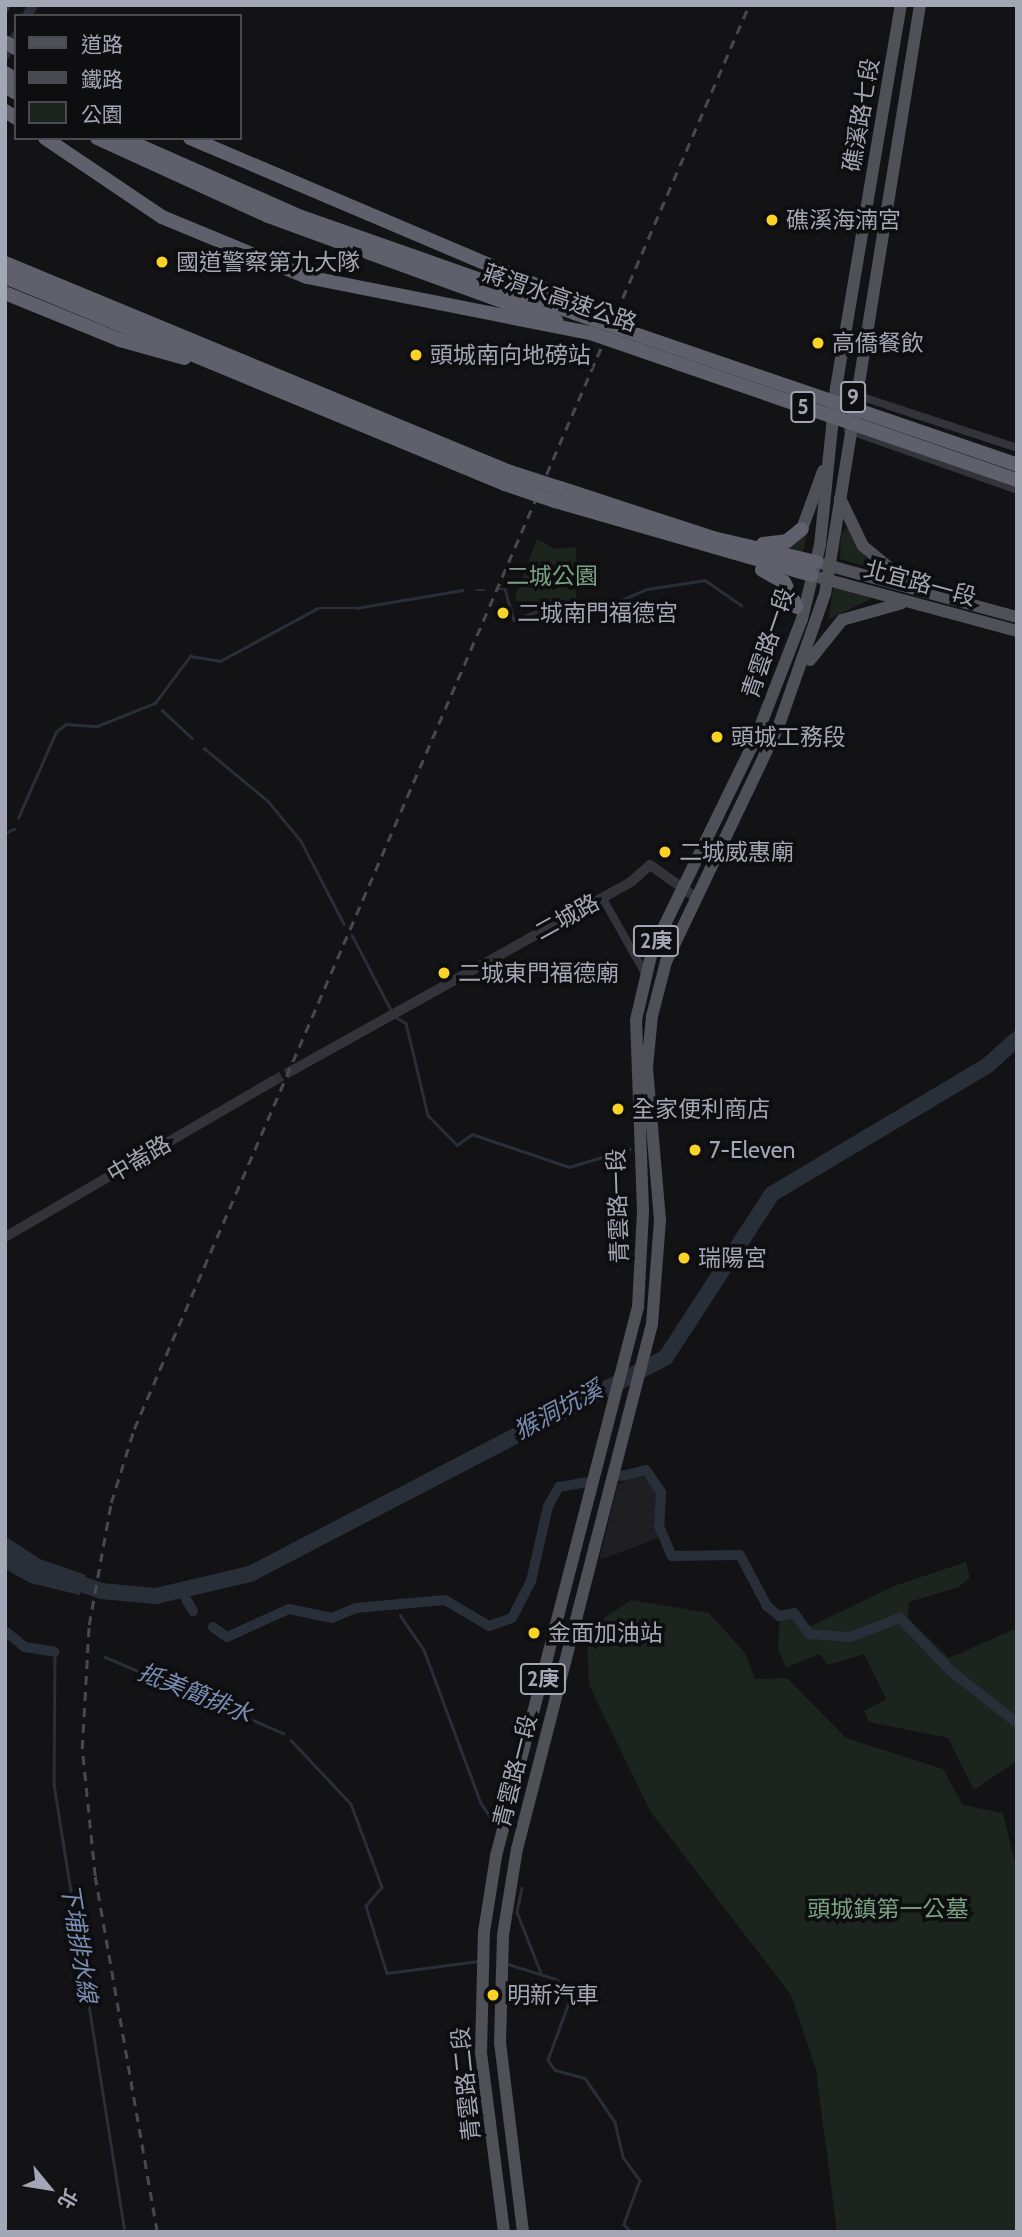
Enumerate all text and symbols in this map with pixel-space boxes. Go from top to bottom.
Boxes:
legend [14,14,242,140]
text: 道路 [81,32,123,57]
street label: 礁溪路七段 [837,56,885,174]
text: 鐵路 [81,67,123,92]
text: 公園 [81,102,123,127]
place label: 礁溪海湳宮 [786,206,901,234]
marker: 礁溪海湳宮 [764,212,780,228]
place label: 國道警察第九大隊 [176,248,360,276]
marker: 國道警察第九大隊 [154,254,170,270]
street label: 蔣渭水高速公路 [479,259,641,337]
place label: 高僑餐飲 [832,329,924,357]
marker: 高僑餐飲 [810,335,826,351]
place label: 頭城南向地磅站 [430,341,591,369]
marker: 頭城南向地磅站 [408,347,424,363]
road number: 9 [839,380,867,414]
road number: 5 [789,390,817,424]
street label: 北宜路一段 [861,555,979,611]
park label: 二城公園 [506,562,598,590]
street label: 青雲路一段 [736,584,800,702]
place label: 二城南門福德宮 [517,599,678,627]
marker: 二城南門福德宮 [495,605,511,621]
place label: 頭城工務段 [731,723,846,751]
marker: 頭城工務段 [709,729,725,745]
place label: 二城威惠廟 [679,838,794,866]
marker: 二城威惠廟 [657,844,673,860]
street label: 二城路 [530,888,604,946]
road number: 2庚 [632,923,680,958]
place label: 二城東門福德廟 [458,959,619,987]
marker: 二城東門福德廟 [436,965,452,981]
place label: 全家便利商店 [632,1095,770,1123]
marker: 全家便利商店 [610,1101,626,1117]
street label: 中崙路 [102,1130,176,1188]
place label: 7-Eleven [709,1136,795,1164]
marker: 7-Eleven [687,1142,703,1158]
street label: 青雲路一段 [602,1148,634,1264]
place label: 瑞陽宮 [698,1244,767,1272]
marker: 瑞陽宮 [676,1250,692,1266]
water label: 猴洞坑溪 [509,1375,607,1445]
place label: 金面加油站 [548,1619,663,1647]
marker: 金面加油站 [526,1625,542,1641]
water label: 抵美簡排水 [134,1657,256,1729]
road number: 2庚 [518,1662,568,1696]
street label: 青雲路一段 [488,1712,542,1830]
water label: 下埔排水線 [55,1881,103,2005]
park label: 頭城鎮第一公墓 [808,1895,968,1923]
place label: 明新汽車 [507,1981,599,2009]
marker: 明新汽車 [485,1987,501,2003]
street label: 青雲路二段 [446,2025,486,2143]
north arrow [14,2153,84,2223]
text: 北 [53,2185,82,2213]

